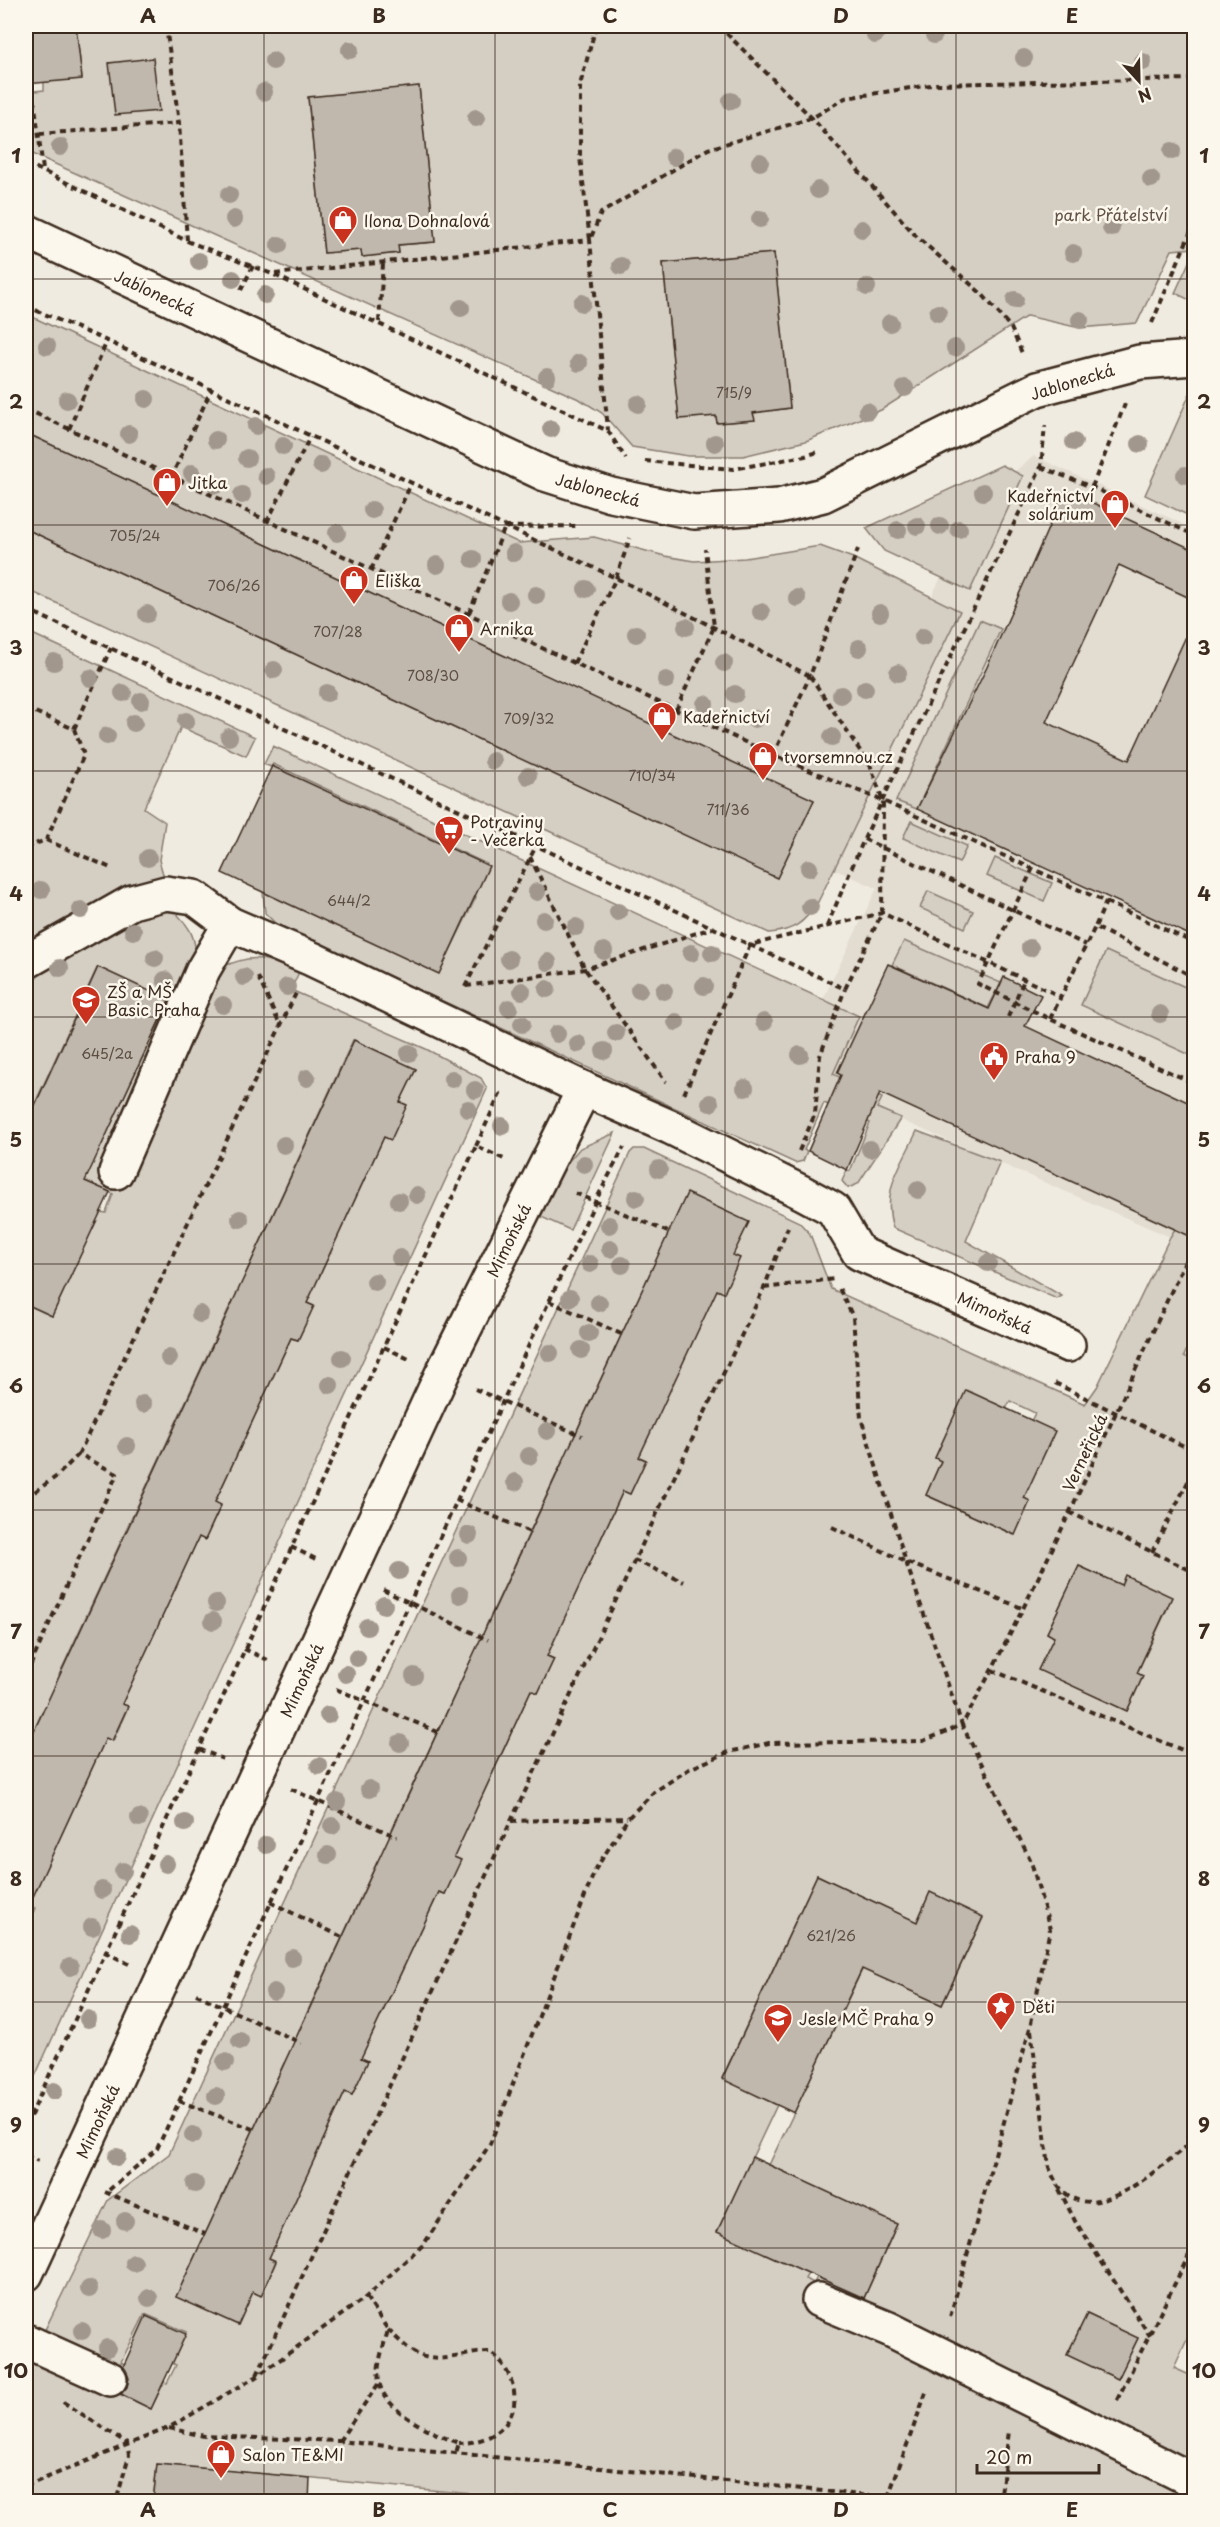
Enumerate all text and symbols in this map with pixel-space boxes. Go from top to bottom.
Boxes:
text: A [140,0,156,30]
text: B [372,0,386,30]
text: C [602,0,618,30]
text: D [833,0,849,30]
text: E [1066,0,1078,30]
north arrow [1109,51,1169,111]
text: N [1135,82,1155,109]
text: 1 [11,140,21,170]
text: 1 [1199,140,1209,170]
park label: park Přátelství [1054,202,1169,226]
shop icon: Ilona Dohnalová [327,204,359,246]
place label: Ilona Dohnalová [364,208,490,232]
street label: Jablonecká [111,263,199,321]
street label: Jablonecká [1027,357,1117,405]
house number: 715/9 [716,382,752,403]
text: 2 [9,386,23,416]
text: 2 [1197,386,1211,416]
shop icon: Jitka [151,466,183,508]
street label: Jablonecká [553,466,643,512]
place label: Jitka [188,470,228,494]
place label: Kadeřnictví solárium [1007,483,1095,525]
shop icon: Kadeřnictví solárium [1099,488,1131,530]
house number: 705/24 [109,525,161,546]
shop icon: Eliška [338,564,370,606]
place label: Eliška [375,568,421,592]
house number: 706/26 [208,575,260,596]
shop icon: Arnika [443,612,475,654]
place label: Arnika [480,616,534,640]
house number: 707/28 [313,621,363,642]
text: 3 [9,632,23,662]
text: 3 [1197,632,1211,662]
house number: 708/30 [407,665,459,686]
shop icon: Kadeřnictví [646,700,678,742]
place label: Kadeřnictví [683,704,770,728]
house number: 709/32 [504,708,554,729]
shop icon: tvorsemnou.cz [747,740,779,782]
place label: tvorsemnou.cz [784,744,893,768]
house number: 710/34 [628,765,676,786]
house number: 711/36 [706,799,750,820]
place label: Potraviny - Večerka [470,809,544,851]
supermarket icon: Potraviny - Večerka [433,814,465,856]
text: 4 [9,878,23,908]
text: 4 [1197,878,1211,908]
house number: 644/2 [327,890,371,911]
place label: ZŠ a MŠ Basic Praha [107,979,200,1021]
school or university icon: ZŠ a MŠ Basic Praha [70,984,102,1026]
public building icon: Praha 9 [978,1040,1010,1082]
house number: 645/2a [81,1043,133,1064]
place label: Praha 9 [1015,1044,1076,1068]
text: 5 [10,1124,22,1154]
text: 5 [1198,1124,1210,1154]
street label: Mimoňská [480,1199,536,1281]
street label: Mimoňská [954,1285,1036,1339]
text: 6 [9,1370,23,1400]
text: 6 [1197,1370,1211,1400]
street label: Verneřická [1056,1409,1113,1495]
text: 7 [10,1616,22,1646]
text: 7 [1198,1616,1210,1646]
street label: Mimoňská [273,1639,329,1721]
text: 8 [10,1863,22,1893]
text: 8 [1198,1863,1210,1893]
house number: 621/26 [806,1925,856,1946]
place icon: Děti [985,1990,1017,2032]
place label: Děti [1022,1994,1055,2018]
school or university icon: Jesle MČ Praha 9 [762,2002,794,2044]
place label: Jesle MČ Praha 9 [799,2006,934,2030]
street label: Mimoňská [69,2080,125,2162]
text: 9 [10,2109,22,2139]
text: 9 [1198,2109,1210,2139]
text: 10 [4,2355,28,2385]
text: 10 [1192,2355,1216,2385]
scale bar [977,2437,1098,2475]
shop icon: Salon TE&MI [205,2438,237,2480]
place label: Salon TE&MI [242,2442,344,2466]
text: 20 m [986,2443,1032,2470]
text: A [140,2494,156,2524]
text: B [372,2494,386,2524]
text: C [602,2494,618,2524]
text: D [833,2494,849,2524]
text: E [1066,2494,1078,2524]

